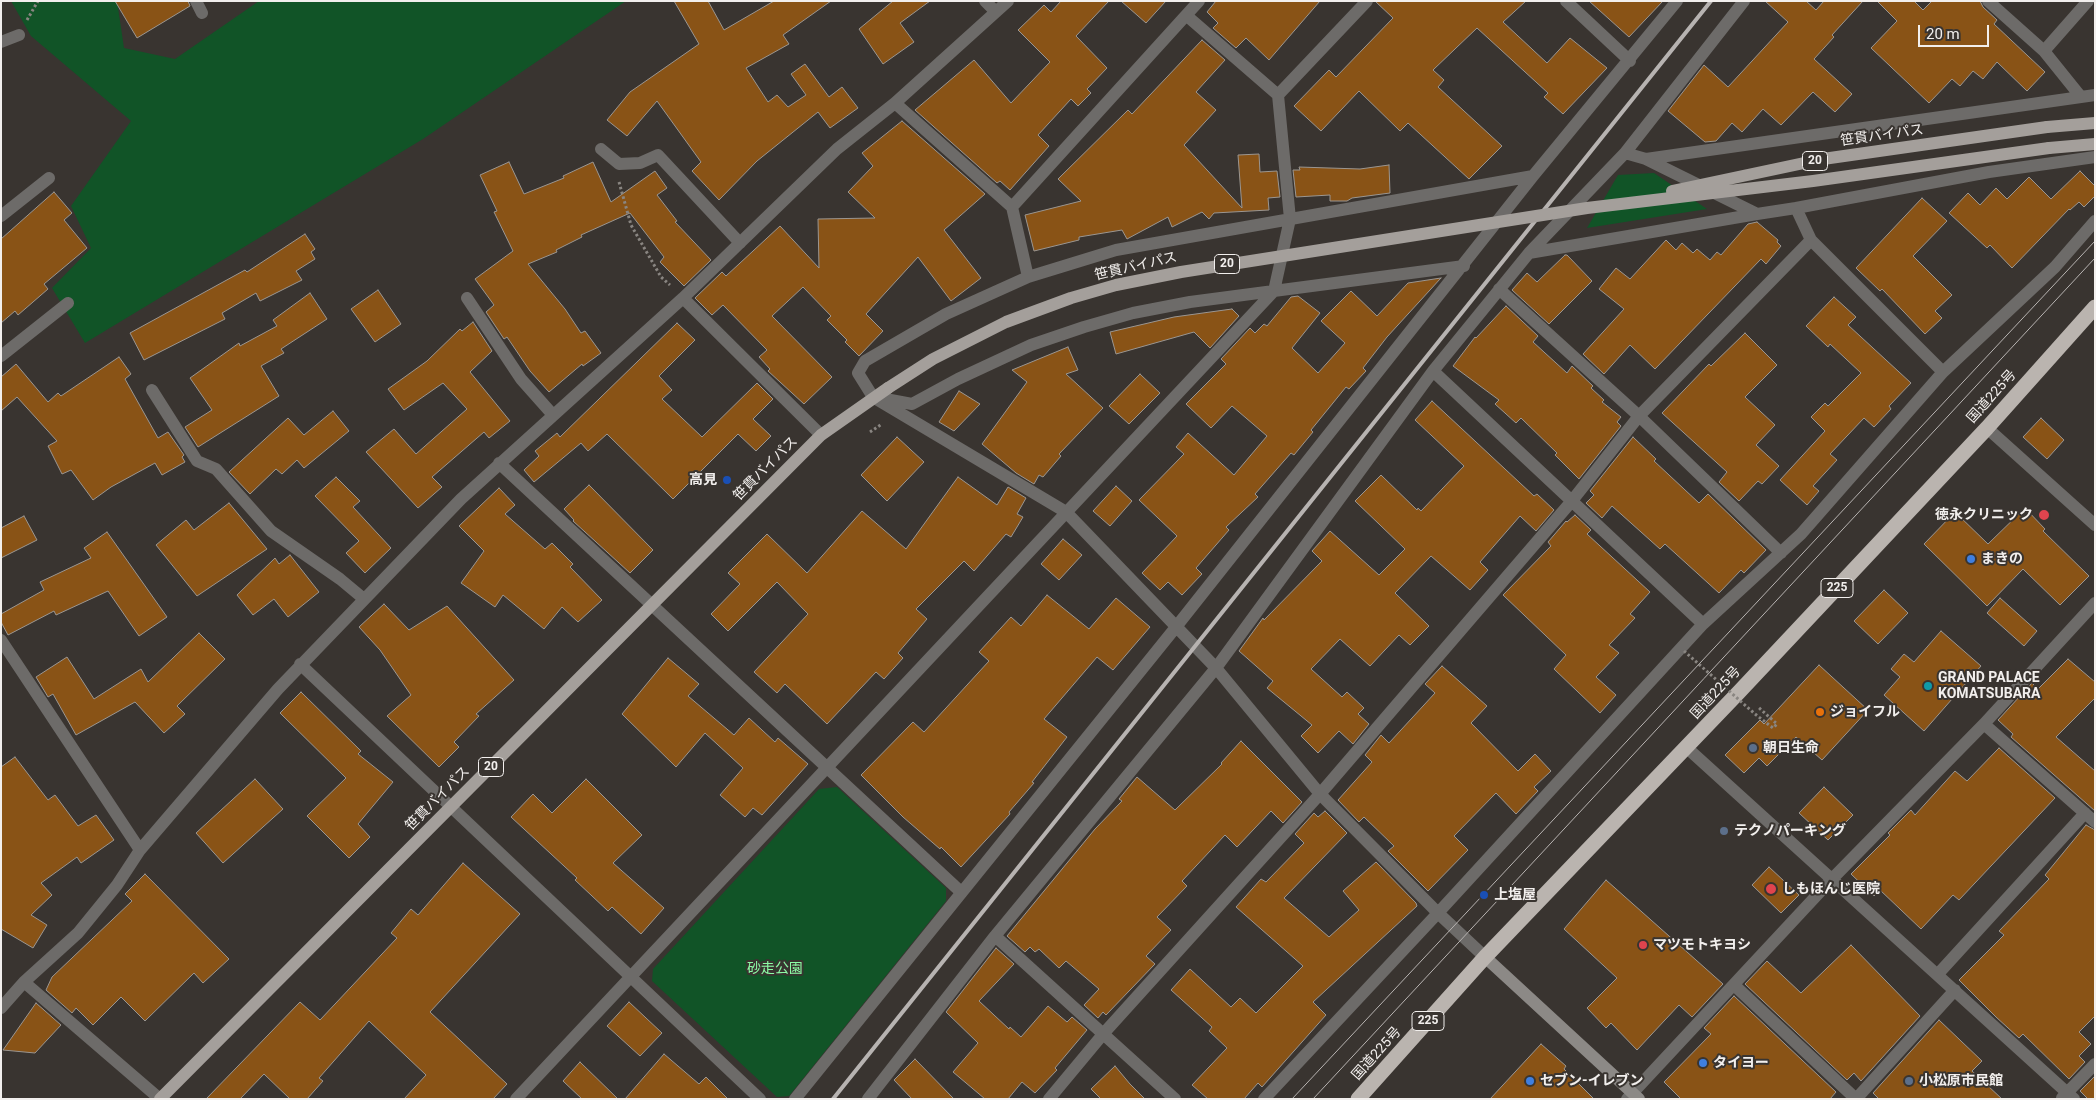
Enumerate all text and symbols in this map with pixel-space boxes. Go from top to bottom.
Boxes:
scale bar [1921,15,1992,47]
text: 20 m [1926,25,1960,43]
street label: 笹貫バイパス [1839,122,1925,150]
road number: 20 [1802,152,1828,170]
street label: 笹貫バイパス [1093,249,1179,285]
road number: 20 [1214,254,1240,274]
street label: 国道225号 [1964,367,2020,427]
street label: 笹貫バイパス [730,433,802,505]
place label: 高見 [689,472,717,488]
marker: 高見 [721,474,733,486]
place label: 徳永クリニック [1935,507,2033,523]
marker: 徳永クリニック [2037,508,2051,522]
place label: まきの [1981,551,2023,567]
marker: まきの [1965,553,1977,565]
road number: 225 [1821,578,1853,598]
street label: 国道225号 [1687,663,1745,723]
place label: GRAND PALACE KOMATSUBARA [1938,670,2040,702]
marker: GRAND PALACE KOMATSUBARA [1922,680,1934,692]
place label: ジョイフル [1830,704,1900,720]
marker: ジョイフル [1814,706,1826,718]
place label: 朝日生命 [1763,740,1819,756]
marker: 朝日生命 [1747,742,1759,754]
road number: 20 [478,758,504,776]
street label: 笹貫バイパス [402,763,474,835]
place label: テクノパーキング [1734,823,1846,839]
marker: テクノパーキング [1718,825,1730,837]
place label: しもほんじ医院 [1782,881,1880,897]
marker: しもほんじ医院 [1764,882,1778,896]
place label: 上塩屋 [1494,887,1536,903]
marker: 上塩屋 [1478,889,1490,901]
place label: マツモトキヨシ [1653,937,1751,953]
marker: マツモトキヨシ [1637,939,1649,951]
park label: 砂走公園 [747,961,803,977]
road number: 225 [1412,1011,1444,1030]
street label: 国道225号 [1349,1024,1405,1084]
place label: タイヨー [1713,1055,1769,1071]
marker: タイヨー [1697,1057,1709,1069]
place label: セブン-イレブン [1540,1073,1644,1089]
place label: 小松原市民館 [1919,1073,2003,1089]
marker: セブン-イレブン [1524,1075,1536,1087]
marker: 小松原市民館 [1903,1075,1915,1087]

